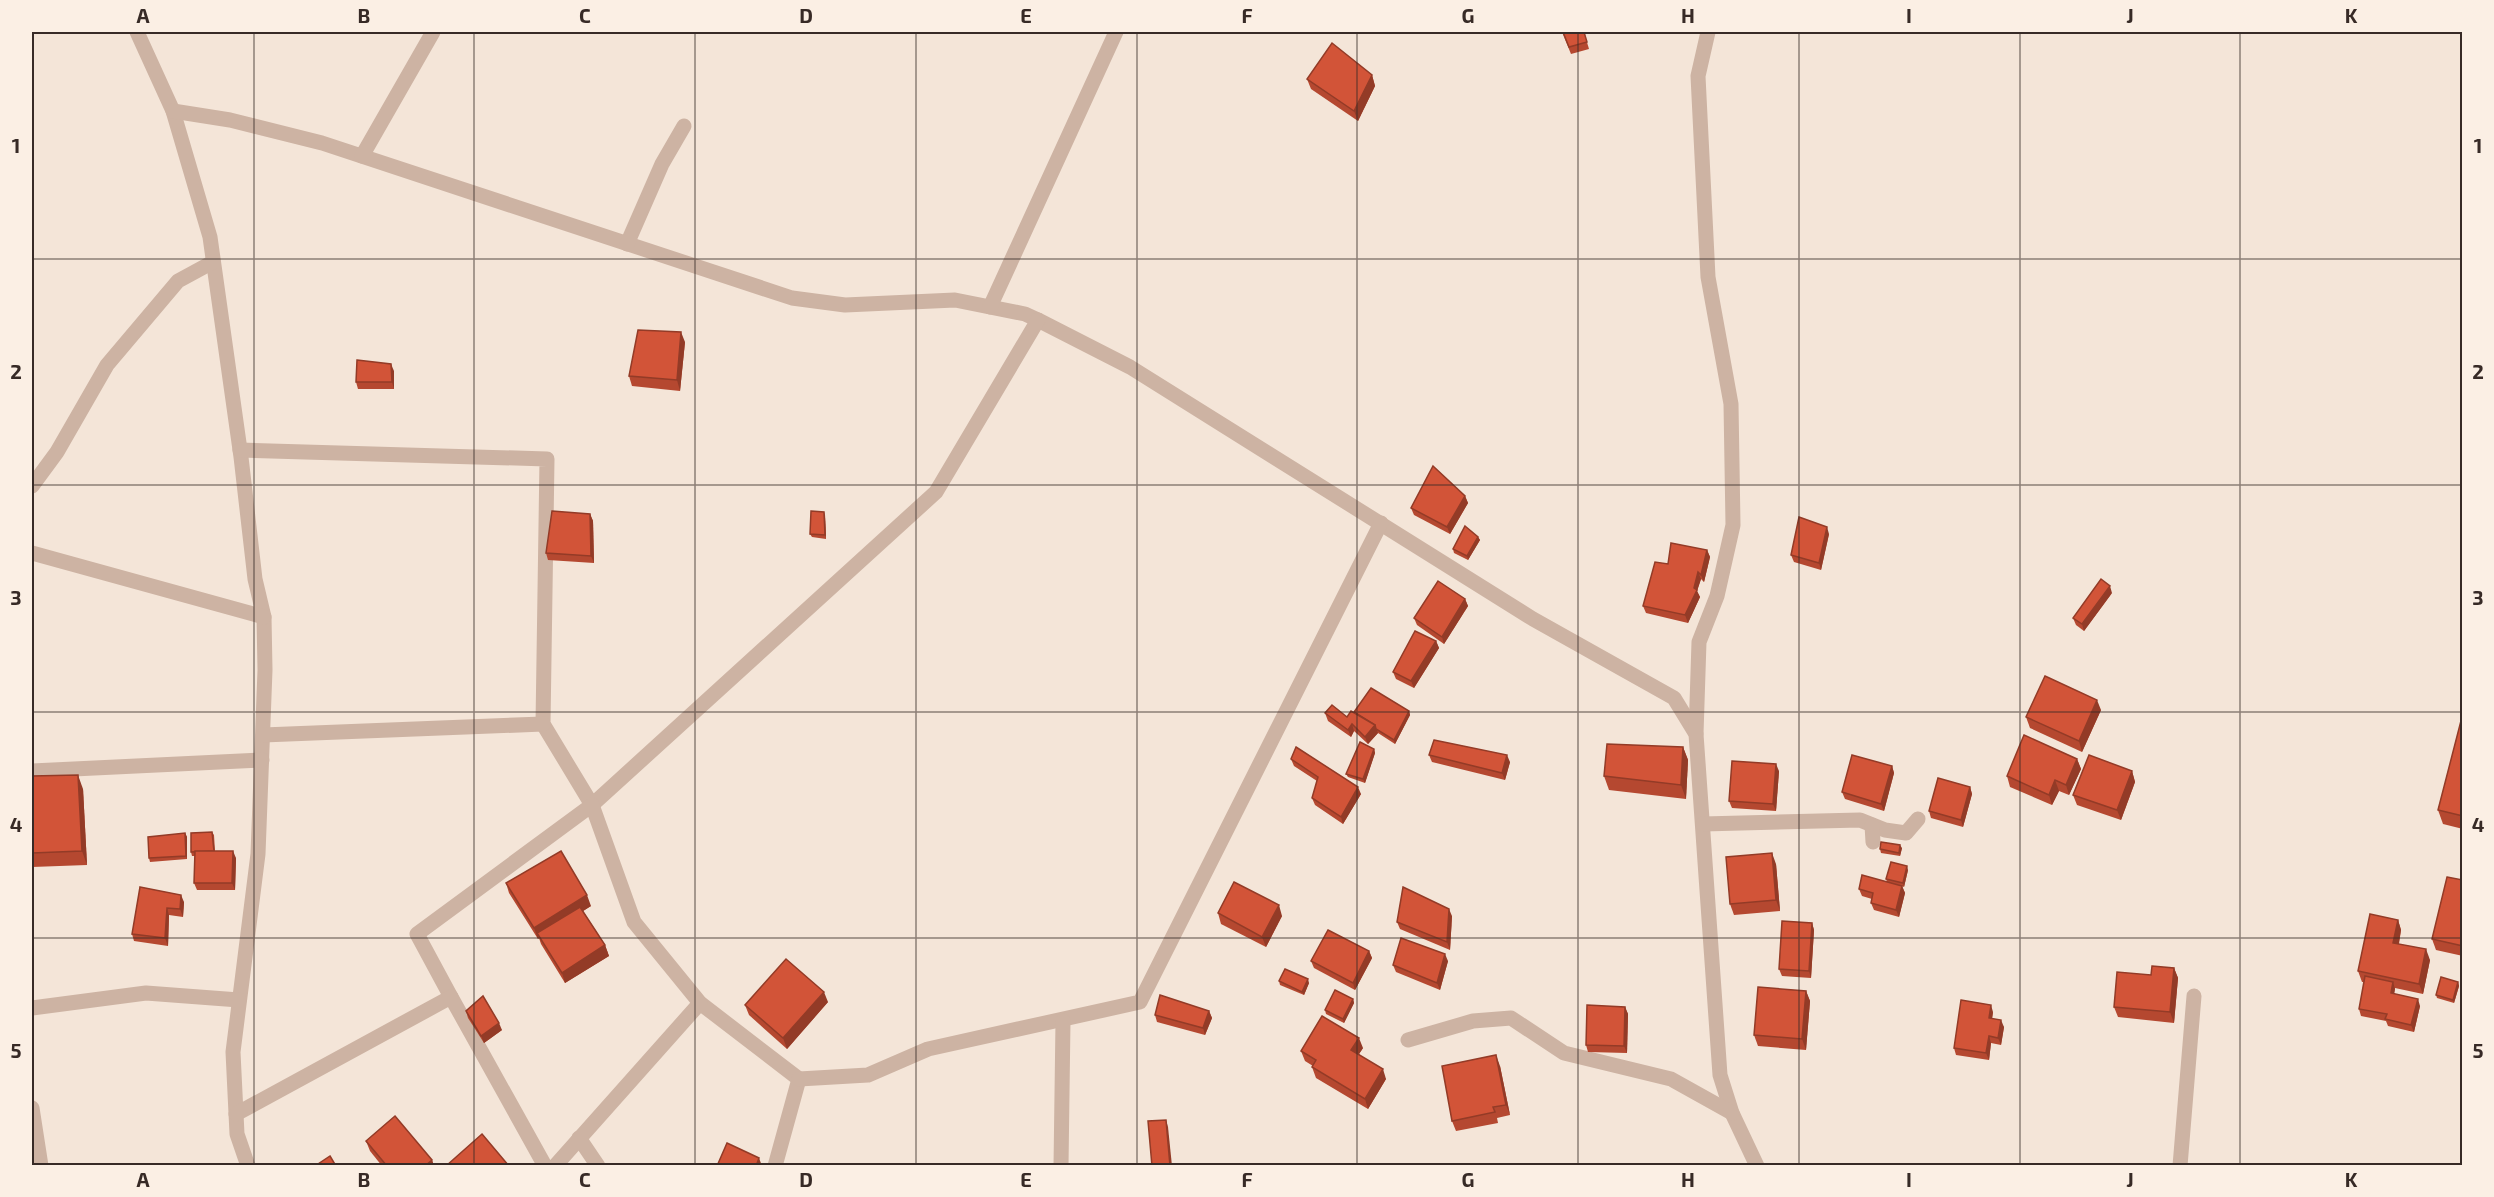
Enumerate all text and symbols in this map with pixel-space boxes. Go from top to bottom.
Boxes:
text: A [136,3,150,27]
text: B [358,3,370,27]
text: C [579,3,591,27]
text: D [799,3,813,27]
text: E [1020,3,1032,27]
text: F [1241,3,1253,27]
text: G [1462,3,1474,27]
text: H [1681,3,1695,27]
text: I [1906,3,1912,27]
text: J [2126,3,2134,27]
text: K [2345,3,2358,27]
text: 1 [12,133,20,157]
text: 1 [2474,133,2482,157]
text: 2 [10,359,22,383]
text: 2 [2472,359,2484,383]
text: 3 [10,585,22,609]
text: 3 [2472,585,2484,609]
text: 4 [10,812,23,836]
text: 4 [2472,812,2485,836]
text: 5 [10,1038,22,1062]
text: 5 [2472,1038,2484,1062]
text: A [136,1167,150,1191]
text: B [358,1167,370,1191]
text: C [579,1167,591,1191]
text: D [799,1167,813,1191]
text: E [1020,1167,1032,1191]
text: F [1241,1167,1253,1191]
text: G [1462,1167,1474,1191]
text: H [1681,1167,1695,1191]
text: I [1906,1167,1912,1191]
text: J [2126,1167,2134,1191]
text: K [2345,1167,2358,1191]

